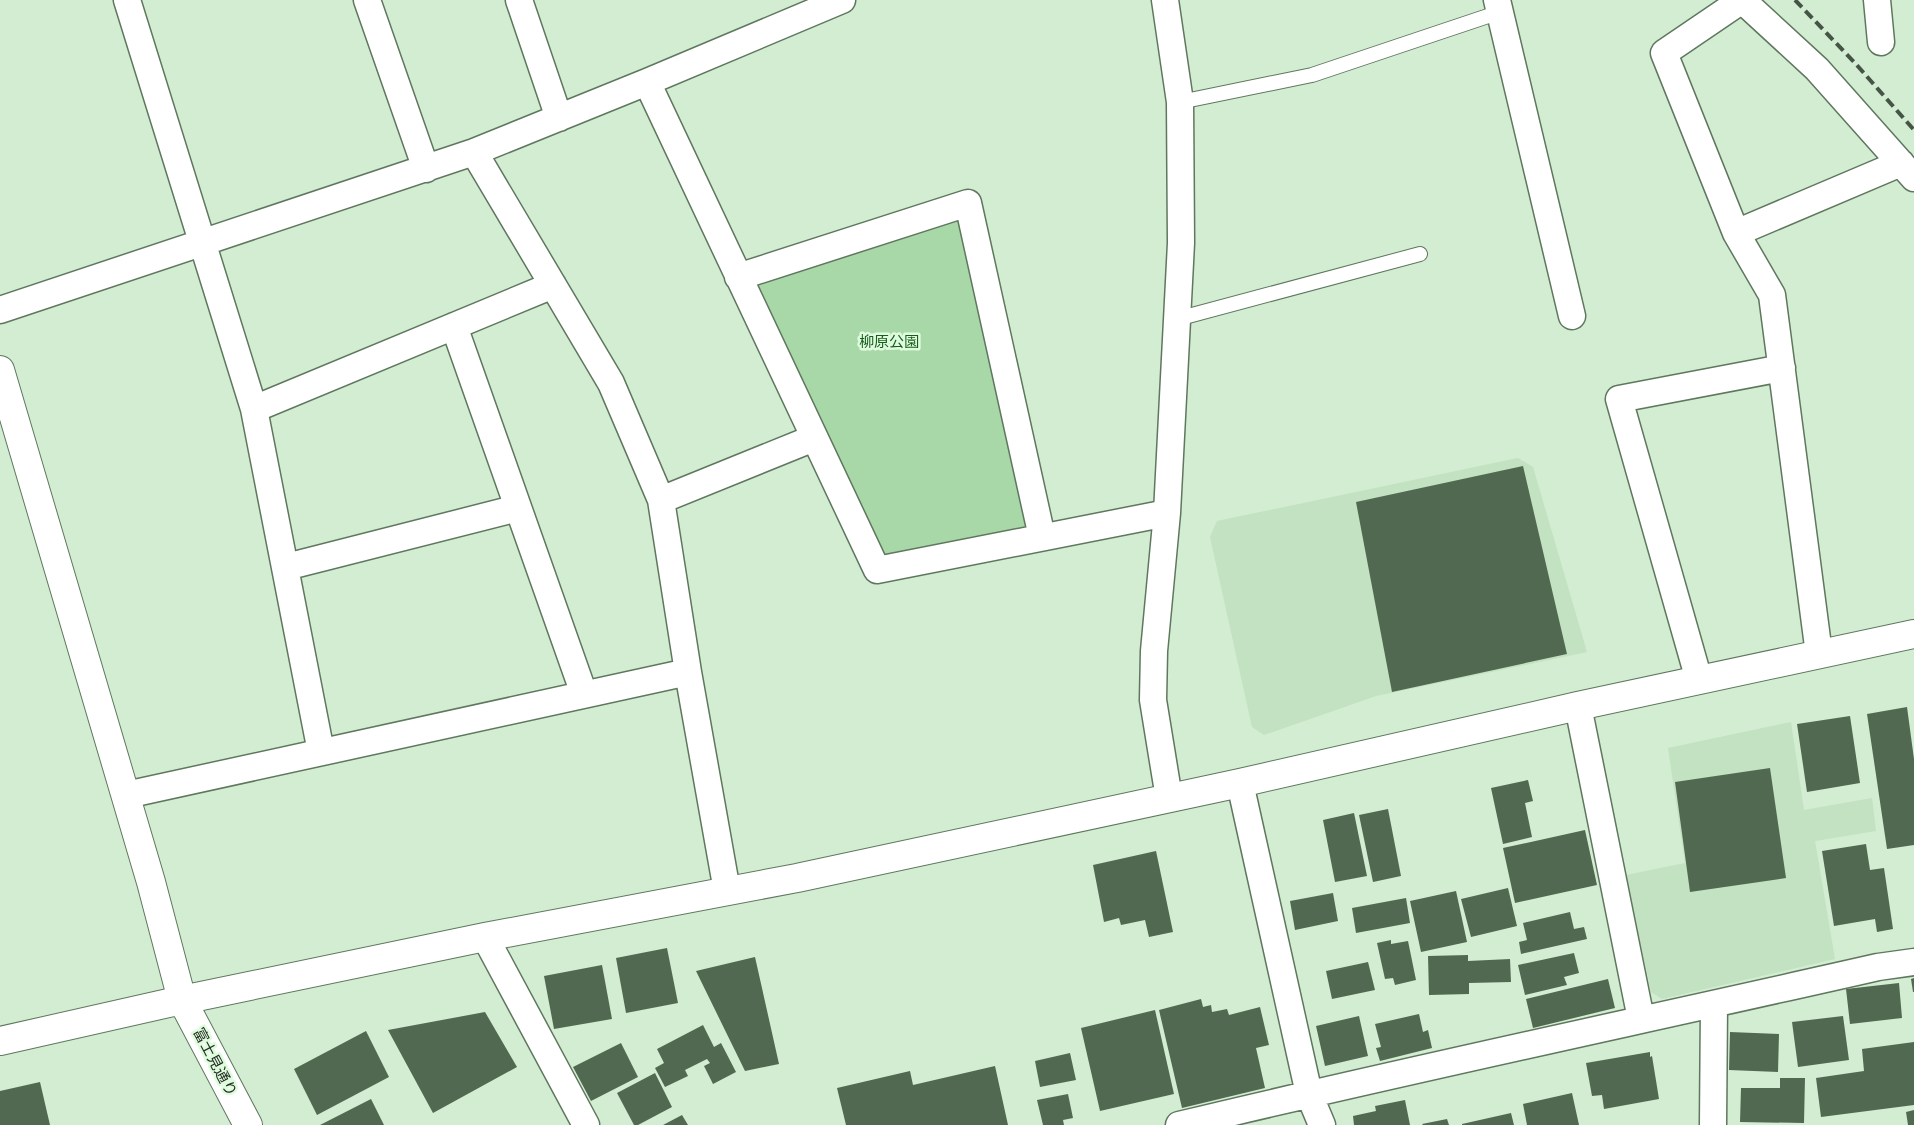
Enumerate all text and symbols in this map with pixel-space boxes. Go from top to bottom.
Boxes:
park label: 柳原公園 [859,333,919,351]
street label: 富士見通り [189,1025,241,1099]

